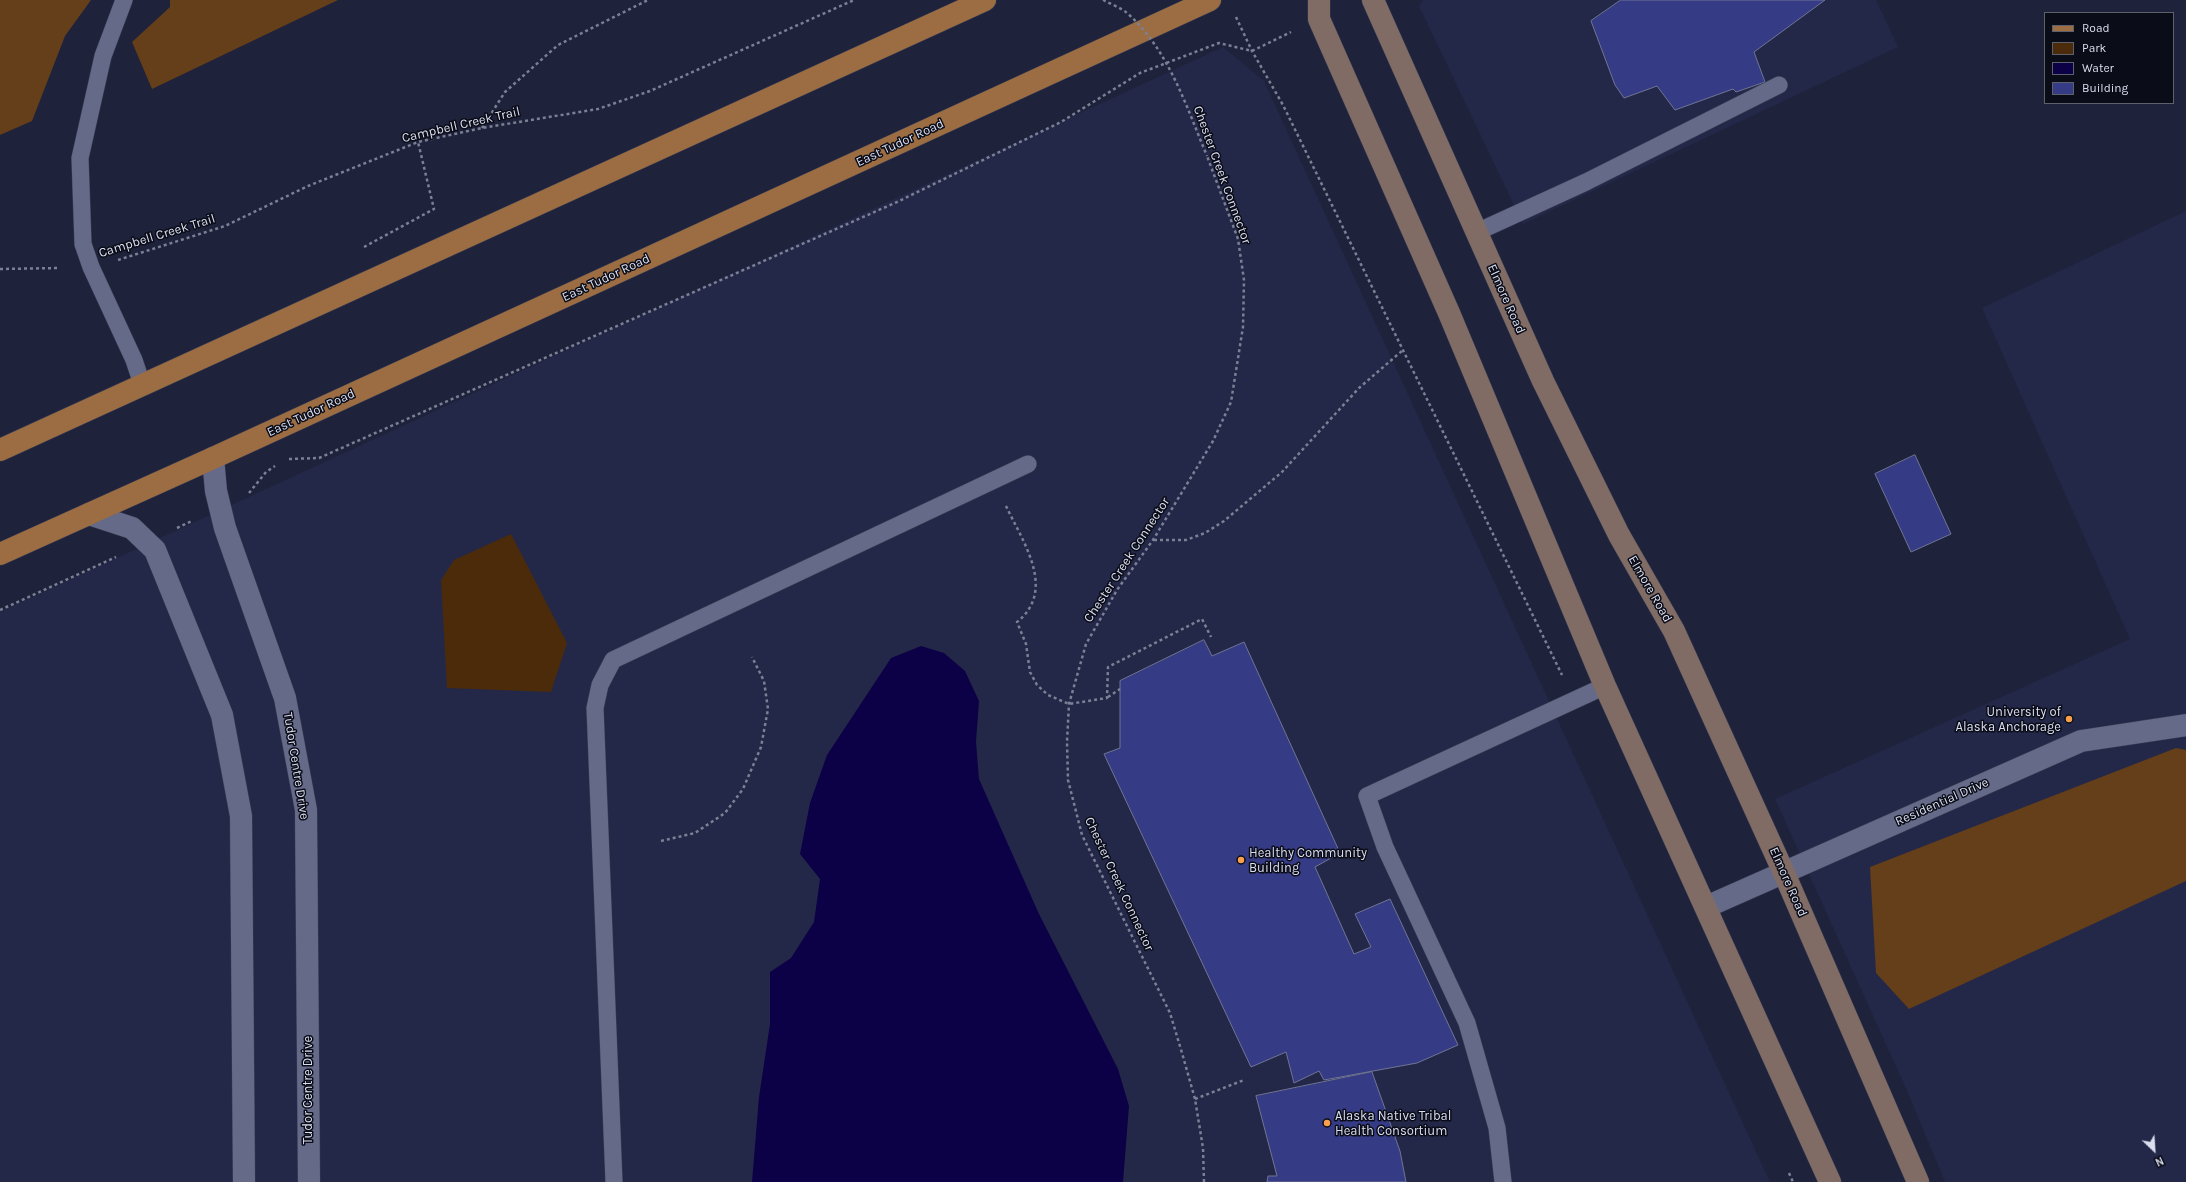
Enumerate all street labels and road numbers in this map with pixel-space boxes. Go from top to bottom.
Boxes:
street label: Campbell Creek Trail [400,104,522,146]
street label: Chester Creek Connector [1190,104,1254,246]
street label: East Tudor Road [854,116,946,170]
street label: Campbell Creek Trail [97,211,217,261]
street label: East Tudor Road [560,251,652,305]
street label: Elmore Road [1484,262,1528,336]
street label: East Tudor Road [265,386,357,440]
street label: Chester Creek Connector [1081,495,1173,625]
street label: Elmore Road [1625,553,1675,625]
street label: Tudor Centre Drive [280,711,312,821]
street label: Residential Drive [1893,774,1991,830]
street label: Chester Creek Connector [1081,815,1157,953]
street label: Elmore Road [1766,845,1810,919]
street label: Tudor Centre Drive [300,1036,316,1144]

